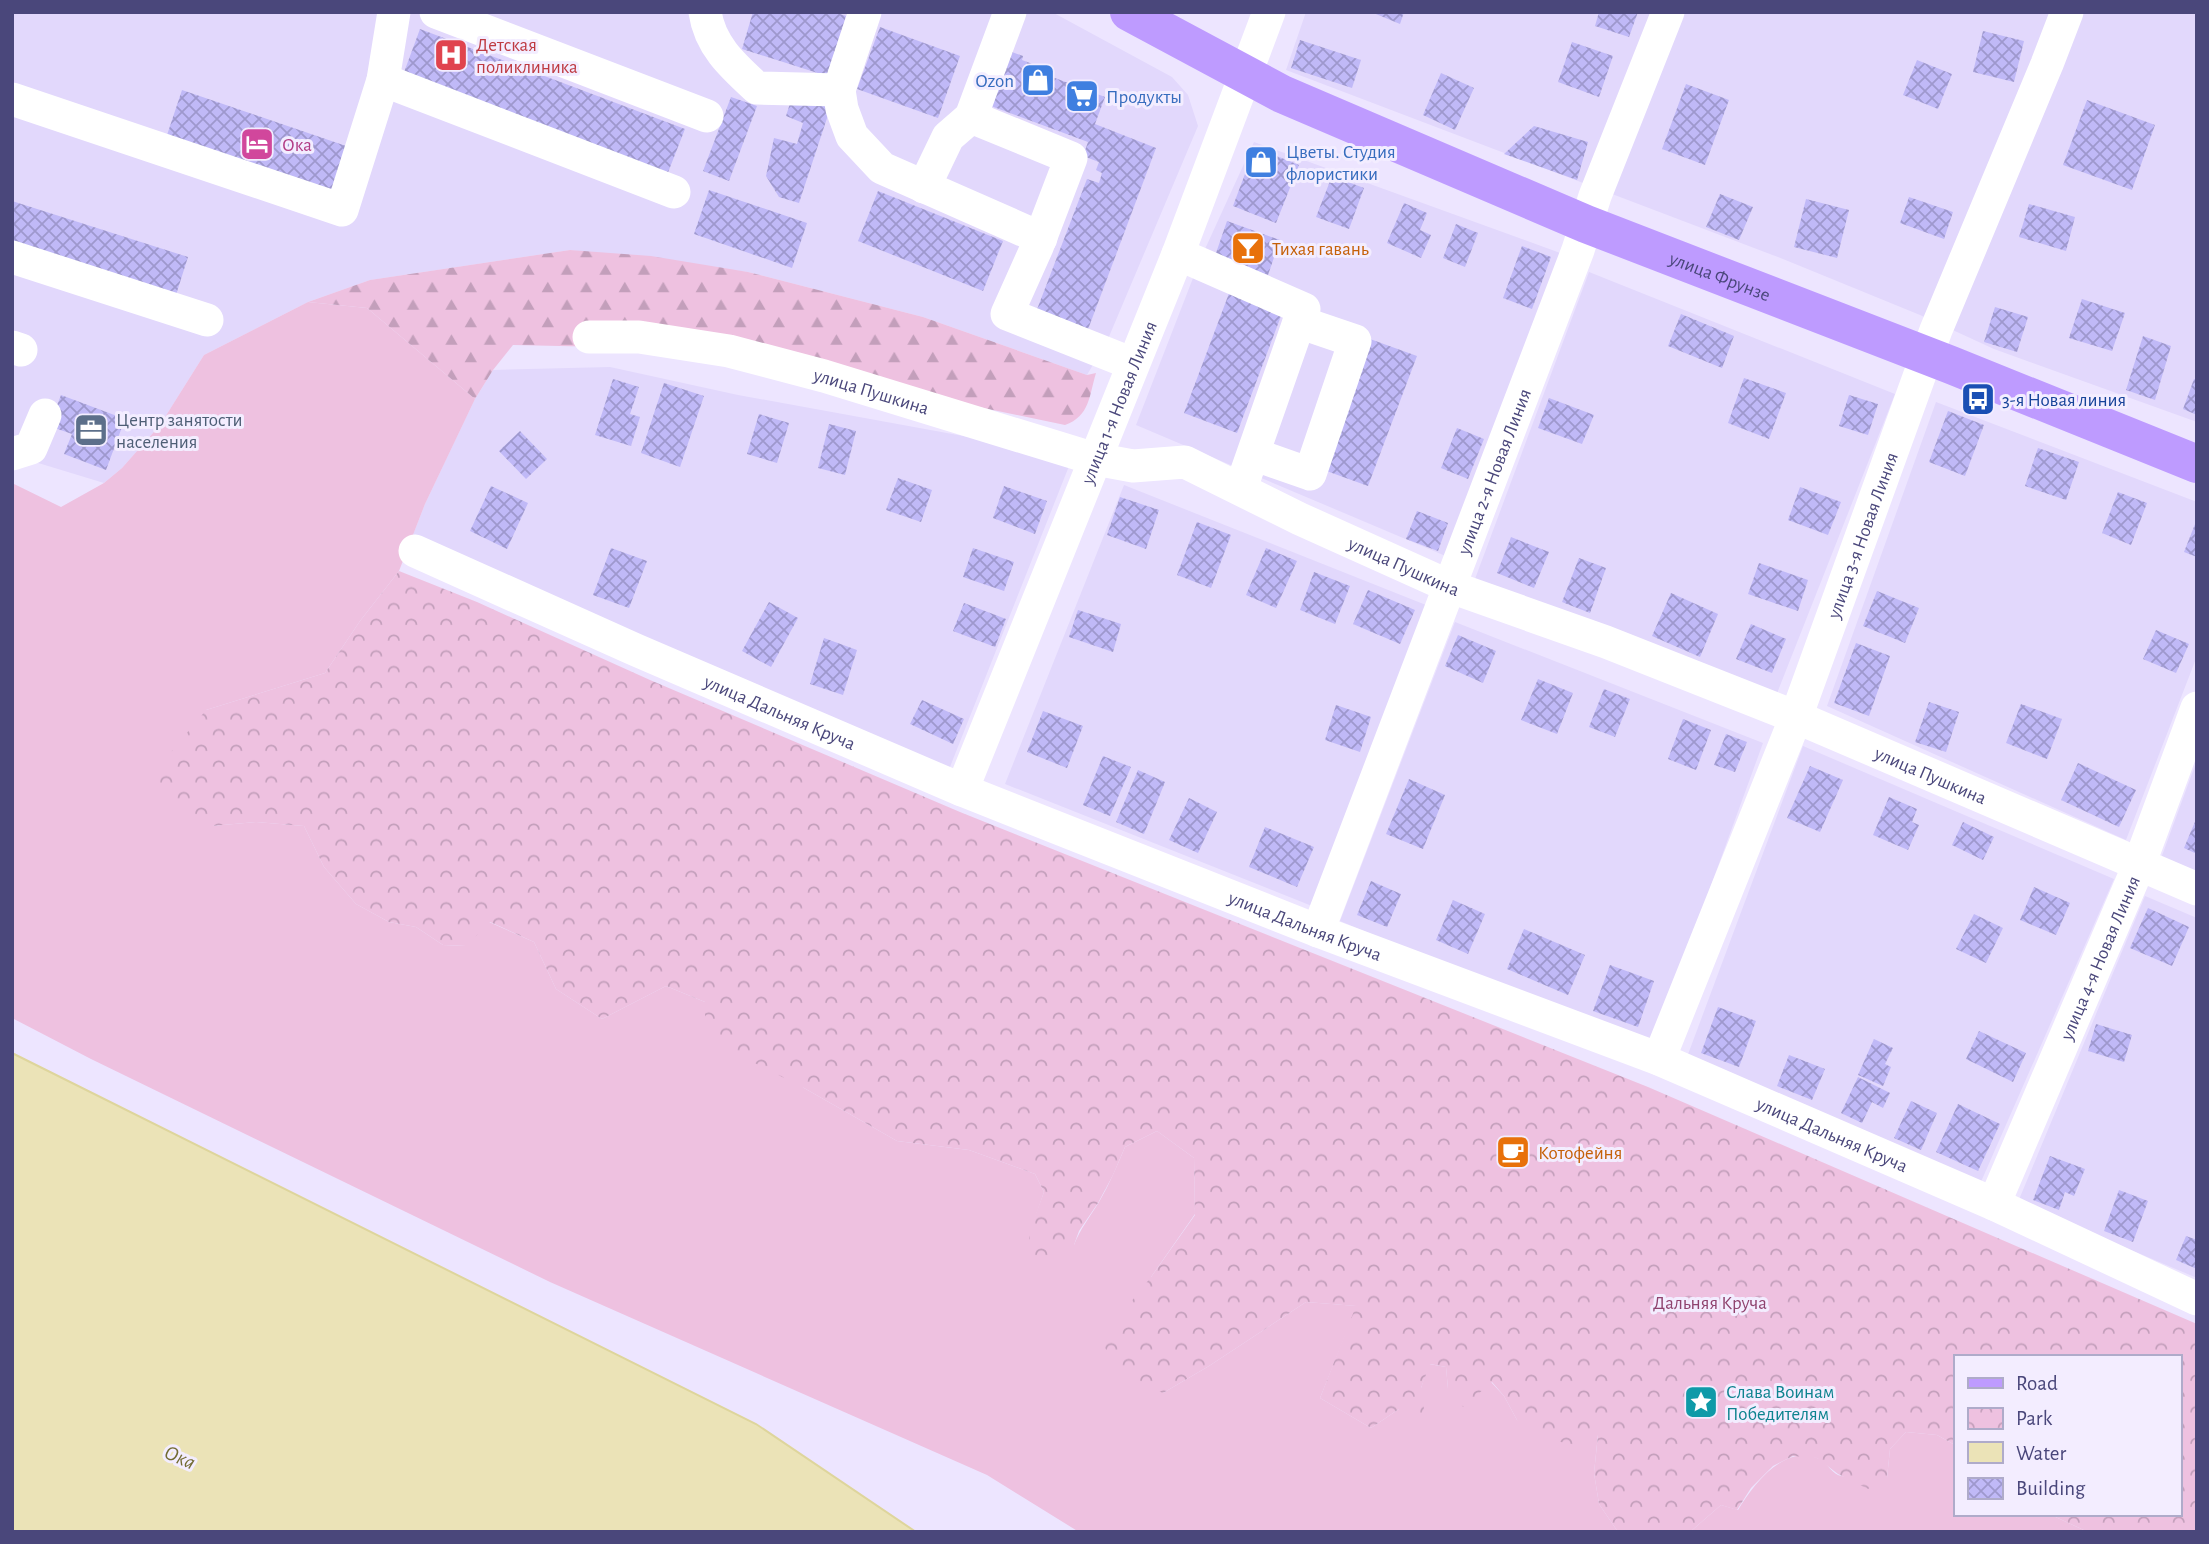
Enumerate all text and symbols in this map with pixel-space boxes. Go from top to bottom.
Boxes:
hospital icon: Детская поликлиника [432,36,470,74]
place label: Детская поликлиника [476,36,578,77]
shop icon: Ozon [1019,61,1057,99]
place label: Ozon [975,72,1014,91]
supermarket icon: Продукты [1063,77,1101,115]
place label: Продукты [1106,88,1182,107]
hotel icon: Ока [238,125,276,163]
place label: Ока [282,136,312,155]
shop icon: Цветы. Студия флористики [1242,143,1280,181]
place label: Цветы. Студия флористики [1286,143,1396,184]
bar icon: Тихая гавань [1229,229,1267,267]
place label: Тихая гавань [1272,240,1369,259]
street label: улица Фрунзе [1666,249,1773,305]
street label: улица 1-я Новая Линия [1078,319,1161,488]
street label: улица Пушкина [811,365,931,419]
bus stop icon: 3-я Новая линия [1959,380,1997,418]
street label: улица 2-я Новая Линия [1454,386,1535,558]
place label: 3-я Новая линия [2002,391,2126,410]
office icon: Центр занятости населения [72,411,110,449]
place label: Центр занятости населения [116,411,243,452]
street label: улица 3-я Новая Линия [1824,450,1902,622]
street label: улица Пушкина [1344,534,1462,600]
street label: улица Дальняя Круча [700,672,858,754]
street label: улица Пушкина [1871,744,1989,809]
street label: улица 4-я Новая Линия [2057,873,2144,1044]
street label: улица Дальняя Круча [1225,888,1384,965]
street label: улица Дальняя Круча [1753,1094,1910,1177]
cafe icon: Котофейня [1494,1133,1532,1171]
place label: Котофейня [1538,1144,1622,1163]
park label: Дальняя Круча [1653,1294,1767,1313]
legend [1954,1355,2181,1516]
text: Road [2016,1373,2058,1394]
place icon: Слава Воинам Победителям [1682,1383,1720,1421]
place label: Слава Воинам Победителям [1726,1383,1834,1424]
text: Park [2016,1408,2053,1429]
water label: Ока [161,1442,198,1473]
text: Water [2016,1443,2066,1464]
text: Building [2016,1478,2086,1499]

